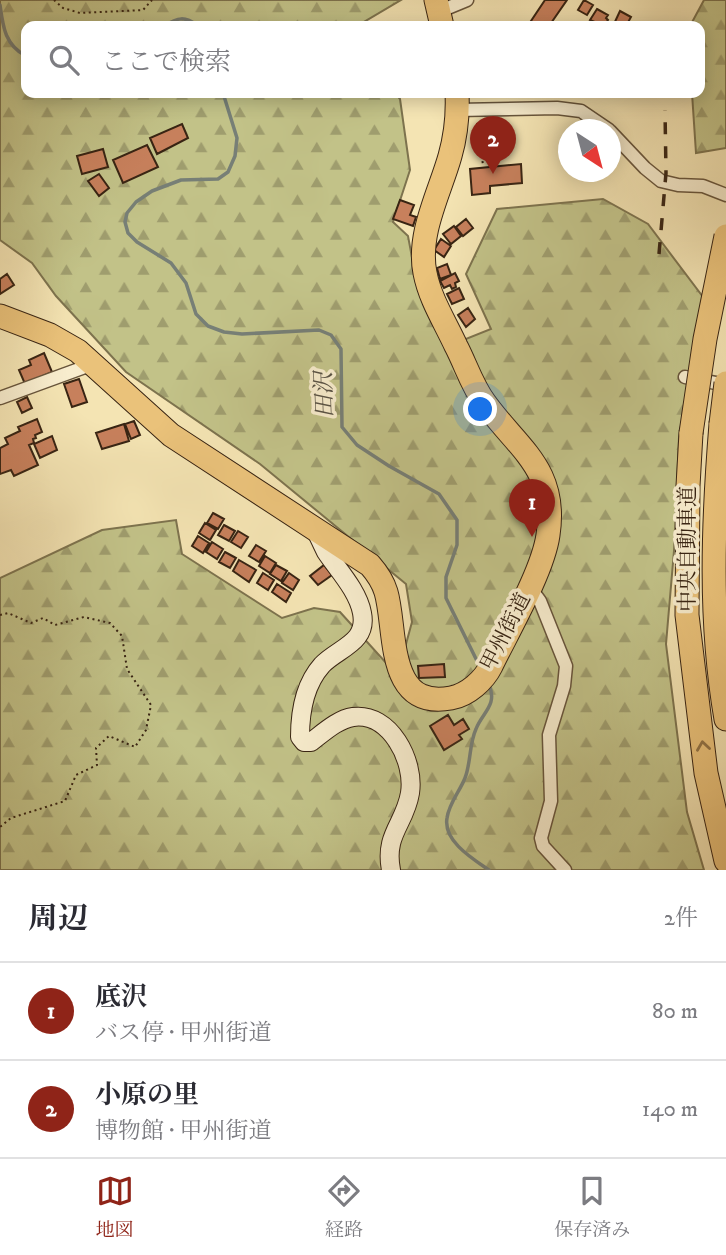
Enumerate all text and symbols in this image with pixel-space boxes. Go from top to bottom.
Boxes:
search box [21,21,705,98]
icon: search [45,41,83,79]
text: ここで検索 [101,46,231,79]
pin: 2 [470,116,516,174]
north arrow [558,119,621,182]
water label: 田沢 [310,369,340,418]
your location [463,392,497,426]
pin: 1 [509,479,555,537]
street label: 中央自動車道 [675,486,701,612]
street label: 甲州街道 [475,589,537,675]
one-way arrow [695,740,710,752]
text: 周辺 [28,901,88,938]
text: 2件 [664,904,698,933]
text: 底沢 [95,981,147,1014]
text: 1 [47,997,55,1026]
text: 80 m [652,997,698,1026]
text: バス停 · 甲州街道 [95,1019,271,1048]
text: 小原の里 [95,1079,199,1112]
text: 2 [45,1095,57,1124]
text: 140 m [642,1095,698,1124]
text: 博物館 · 甲州街道 [95,1117,271,1146]
tab: 地図 [96,1172,134,1242]
tab: 経路 [325,1172,363,1242]
tab: 保存済み [554,1172,630,1242]

